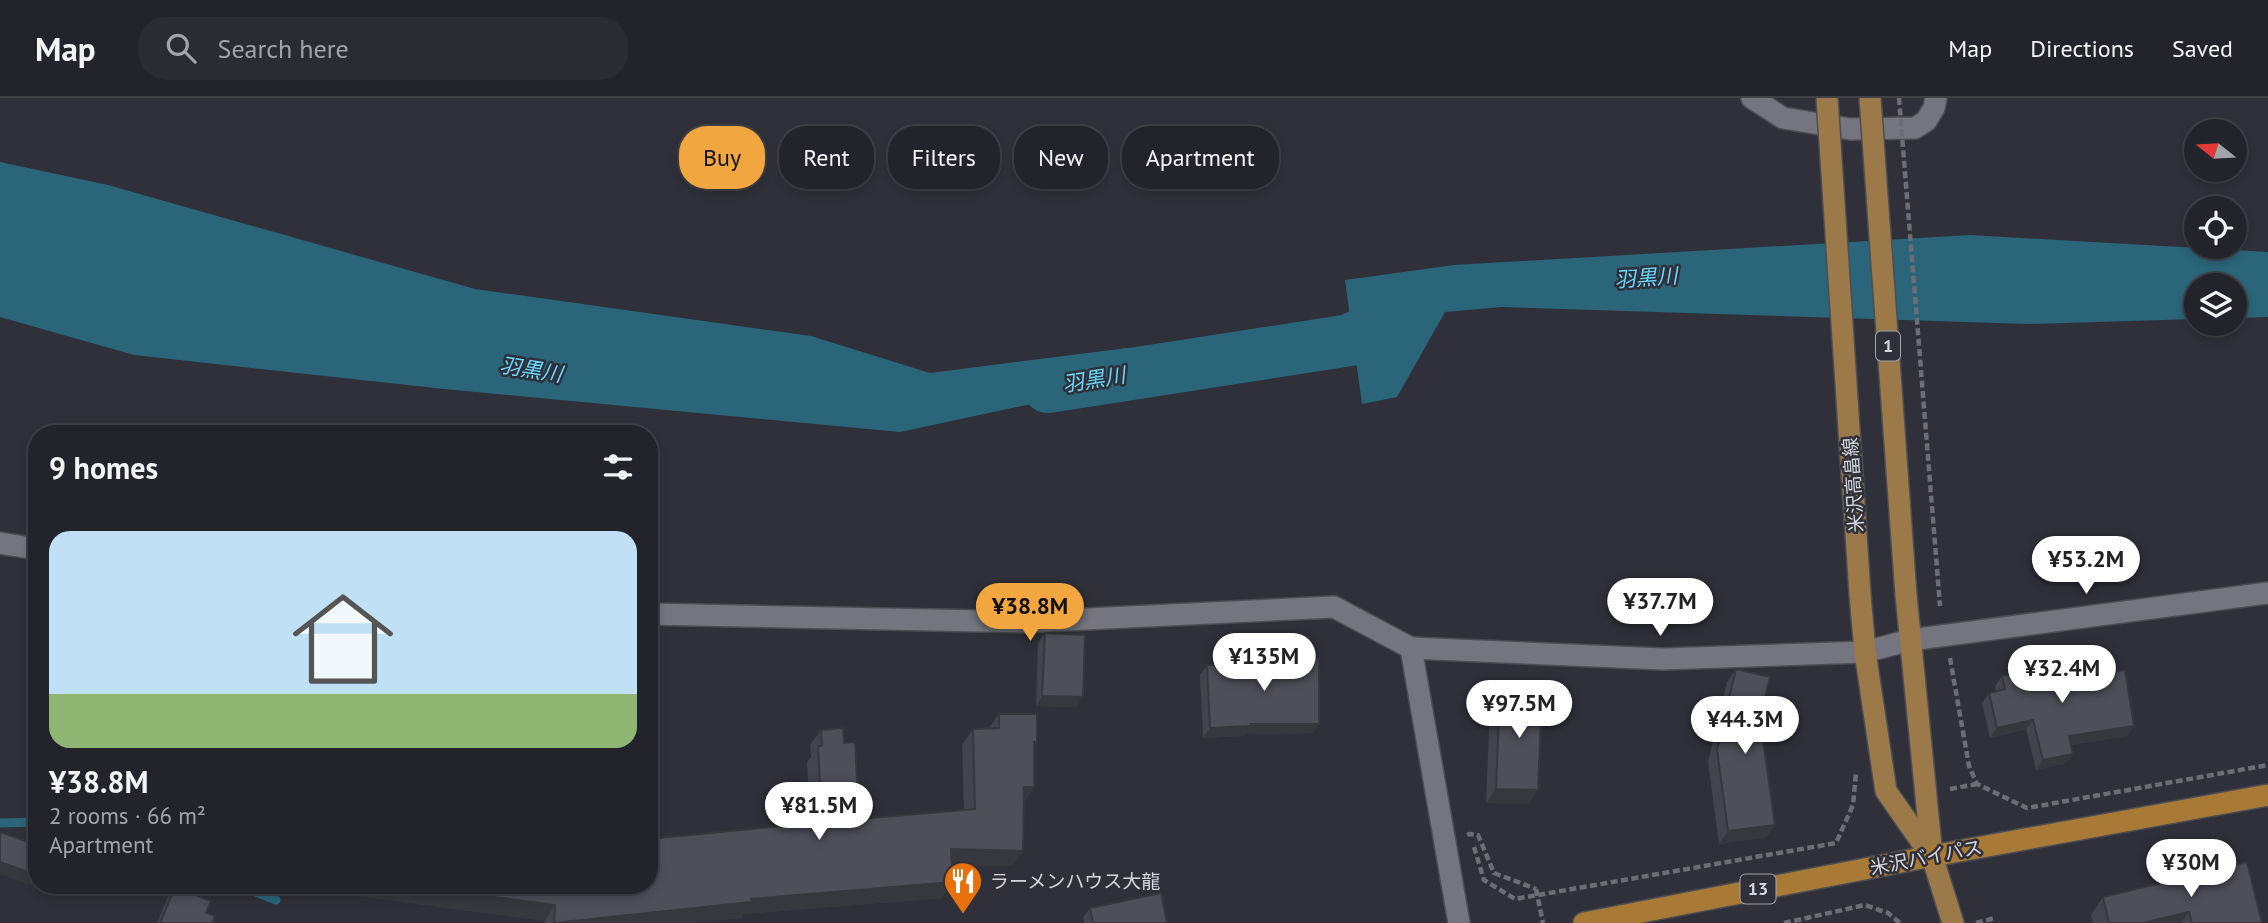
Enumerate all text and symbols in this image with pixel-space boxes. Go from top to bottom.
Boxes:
search box [138,17,628,80]
text: Map [35,27,96,70]
icon: search [162,29,200,67]
text: Search here [218,32,349,65]
text: Map [1948,33,1992,64]
text: Directions [2030,33,2134,64]
text: Saved [2172,33,2233,64]
north arrow [2184,119,2247,182]
map controls [2184,119,2247,336]
chip: Buy [679,126,765,189]
chip: Rent [779,126,874,189]
chip: Filters [888,126,1000,189]
chip: New [1014,126,1108,189]
chip: Apartment [1122,126,1279,189]
button: locate [2184,196,2247,259]
water label: 羽黒川 [1614,262,1680,293]
button: layers [2184,273,2247,336]
road number: 1 [1876,332,1900,360]
water label: 羽黒川 [498,351,566,388]
water label: 羽黒川 [1061,361,1129,398]
street label: 米沢高畠線 [1838,437,1868,533]
text: 9 homes [49,448,158,487]
icon: filters [599,448,637,486]
pin: ¥53.2M [2029,536,2143,596]
text: ¥53.2M [2048,544,2124,573]
icon: home [280,576,406,702]
pin: ¥37.7M [1603,578,1717,638]
pin: ¥38.8M [973,584,1087,643]
text: ¥37.7M [1623,586,1697,615]
text: ¥38.8M [992,591,1068,620]
pin: ¥135M [1215,634,1313,693]
text: ¥135M [1229,641,1299,670]
pin: ¥32.4M [2005,646,2119,705]
text: ¥32.4M [2024,653,2100,682]
pin: ¥97.5M [1462,680,1576,740]
text: ¥97.5M [1482,688,1556,717]
pin: ¥44.3M [1688,696,1802,756]
text: ¥44.3M [1707,704,1783,733]
text: ¥38.8M [49,762,148,801]
pin: ¥81.5M [762,782,876,842]
text: ¥81.5M [781,790,857,819]
text: 2 rooms · 66 m² [49,801,206,830]
text: Apartment [49,830,153,859]
street label: 米沢バイパス [1868,834,1984,880]
pin: ¥30M [2150,840,2232,899]
text: ¥30M [2162,847,2220,876]
restaurant icon: ラーメンハウス大龍 [942,860,984,915]
place label: ラーメンハウス大龍 [990,869,1160,893]
road number: 13 [1740,874,1776,904]

